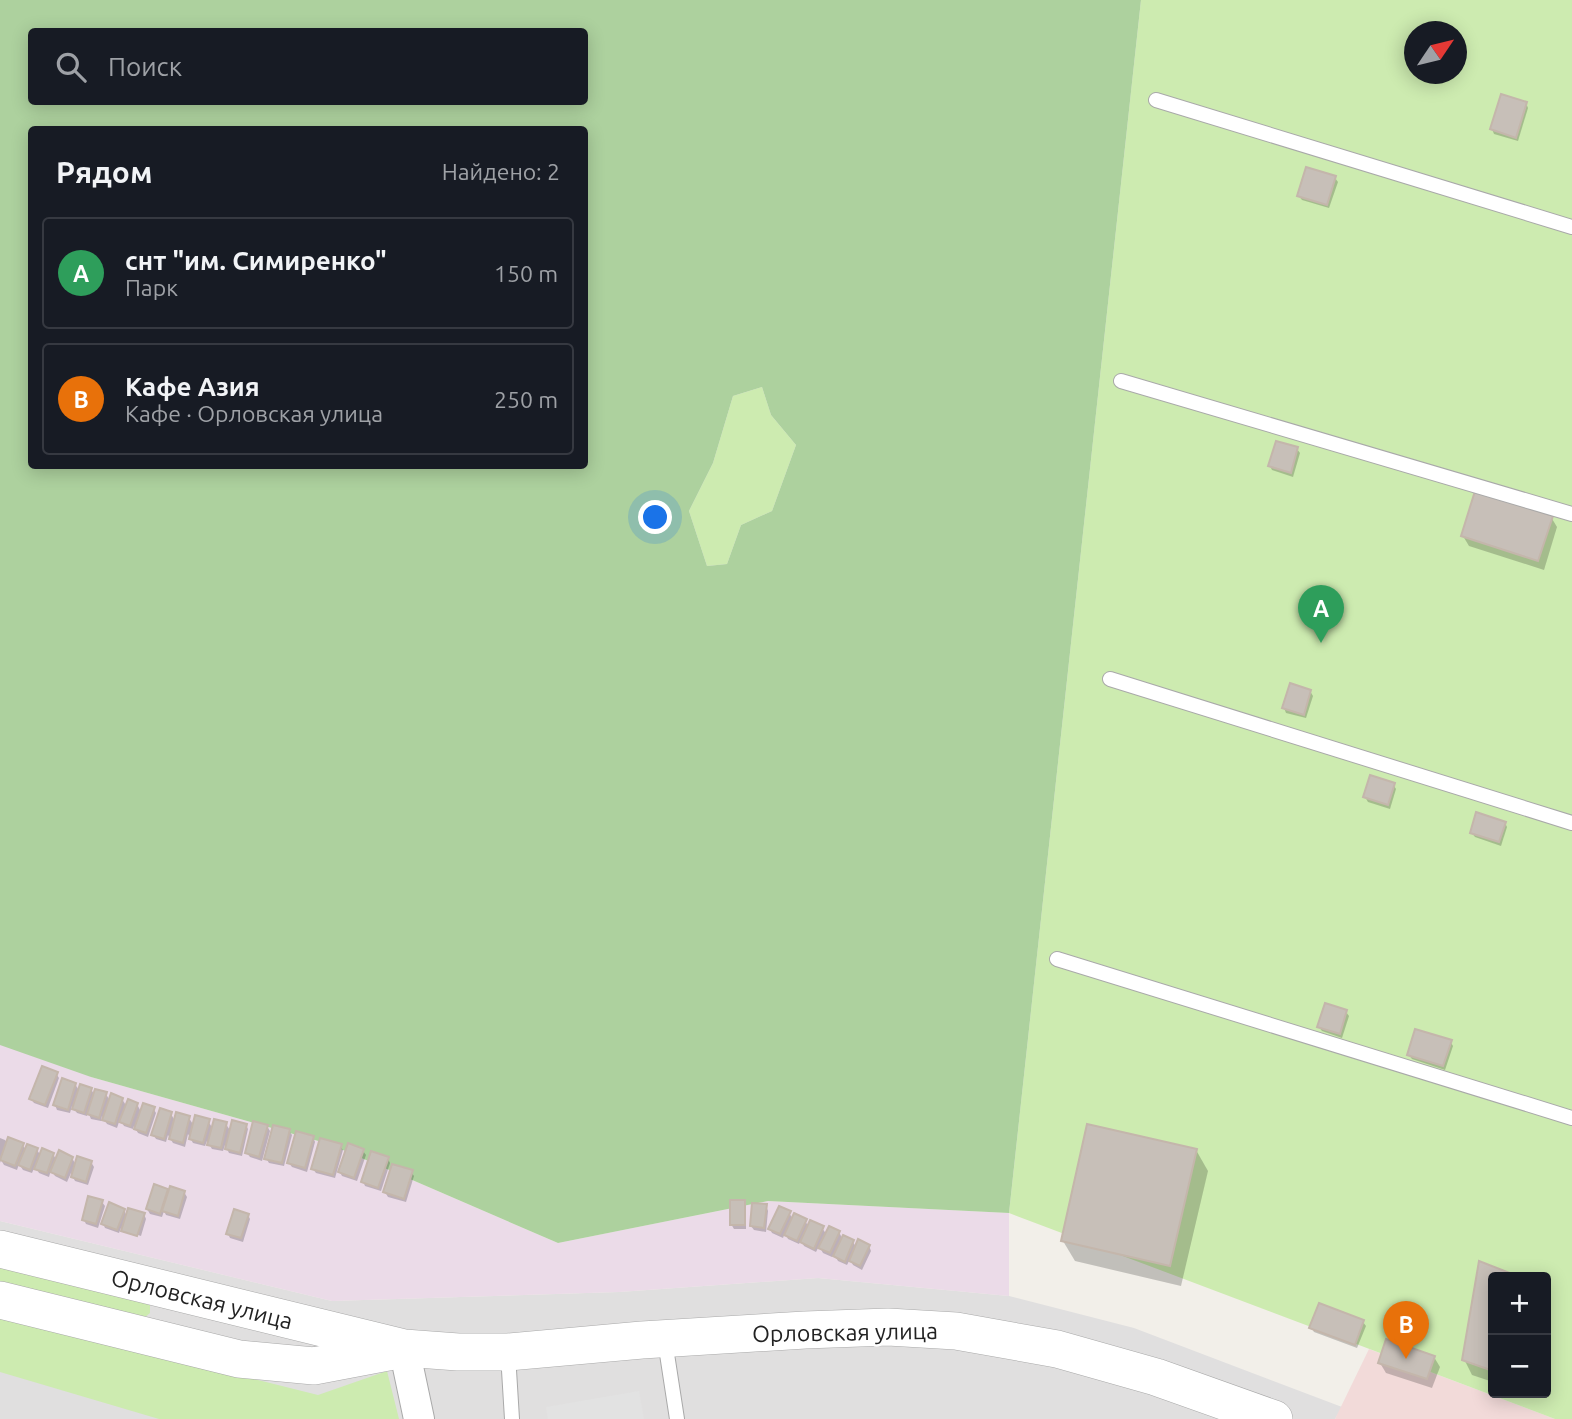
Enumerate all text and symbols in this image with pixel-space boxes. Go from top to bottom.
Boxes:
north arrow [1404,21,1467,84]
search box [28,28,588,105]
icon: search [52,48,90,86]
text: Поиск [108,52,182,81]
text: Рядом [56,155,152,189]
text: Найдено: 2 [442,159,560,184]
text: снт "им. Симиренко" [125,246,387,275]
text: A [73,261,89,286]
text: 150 m [494,261,558,286]
text: Парк [125,275,178,300]
text: Кафе Азия [125,372,260,401]
text: B [73,387,89,412]
text: 250 m [494,387,558,412]
text: Кафе · Орловская улица [125,401,383,426]
your location [638,500,672,534]
pin: A [1298,585,1344,643]
street label: Орловская улица [109,1264,295,1334]
map controls [1488,1272,1551,1398]
button: + [1488,1272,1551,1335]
pin: B [1383,1301,1429,1359]
street label: Орловская улица [752,1318,938,1346]
button: − [1488,1335,1551,1398]

